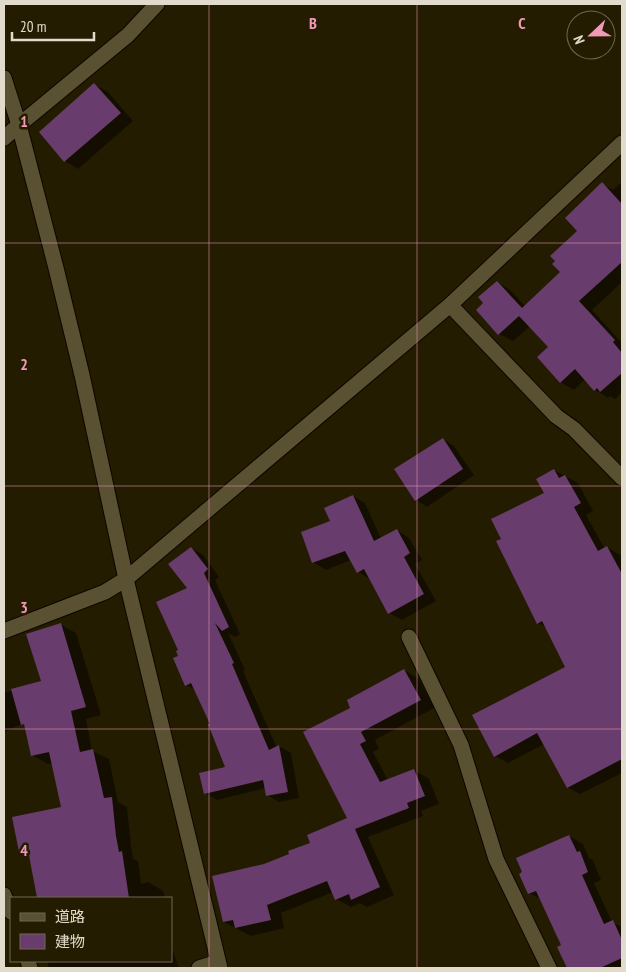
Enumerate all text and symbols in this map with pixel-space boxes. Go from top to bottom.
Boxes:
scale bar [12,10,95,42]
north arrow [566,10,616,60]
text: B [309,13,317,33]
text: C [518,13,526,33]
text: 20 m [20,17,46,36]
text: N [569,33,589,47]
text: 1 [20,111,28,131]
text: 2 [20,354,28,374]
text: 3 [20,597,28,617]
text: 4 [20,840,28,860]
legend [10,897,172,962]
text: 道路 [55,907,85,926]
text: 建物 [55,932,85,951]

